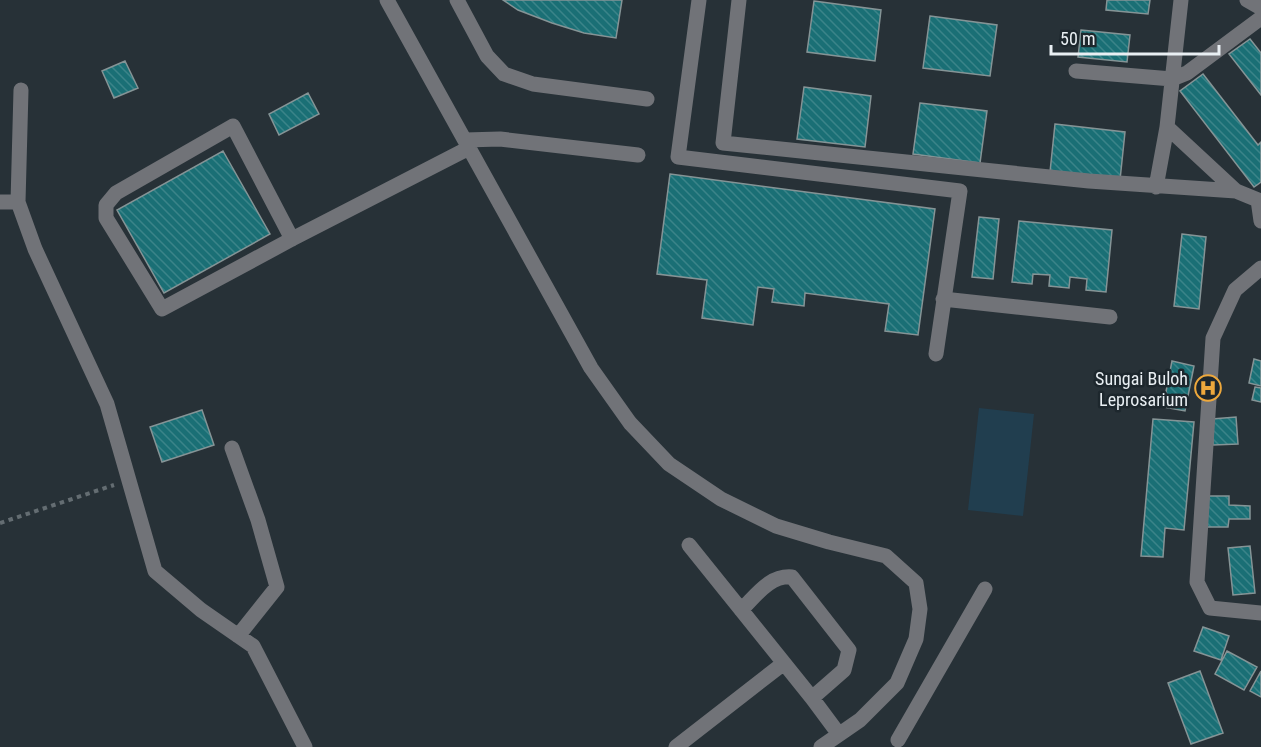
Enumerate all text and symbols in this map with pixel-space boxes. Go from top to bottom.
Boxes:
scale bar [1051,18,1219,56]
text: 50 m [1060,28,1095,49]
place label: Sungai Buloh Leprosarium [1095,368,1188,410]
hospital icon: Sungai Buloh Leprosarium [1193,373,1223,403]

